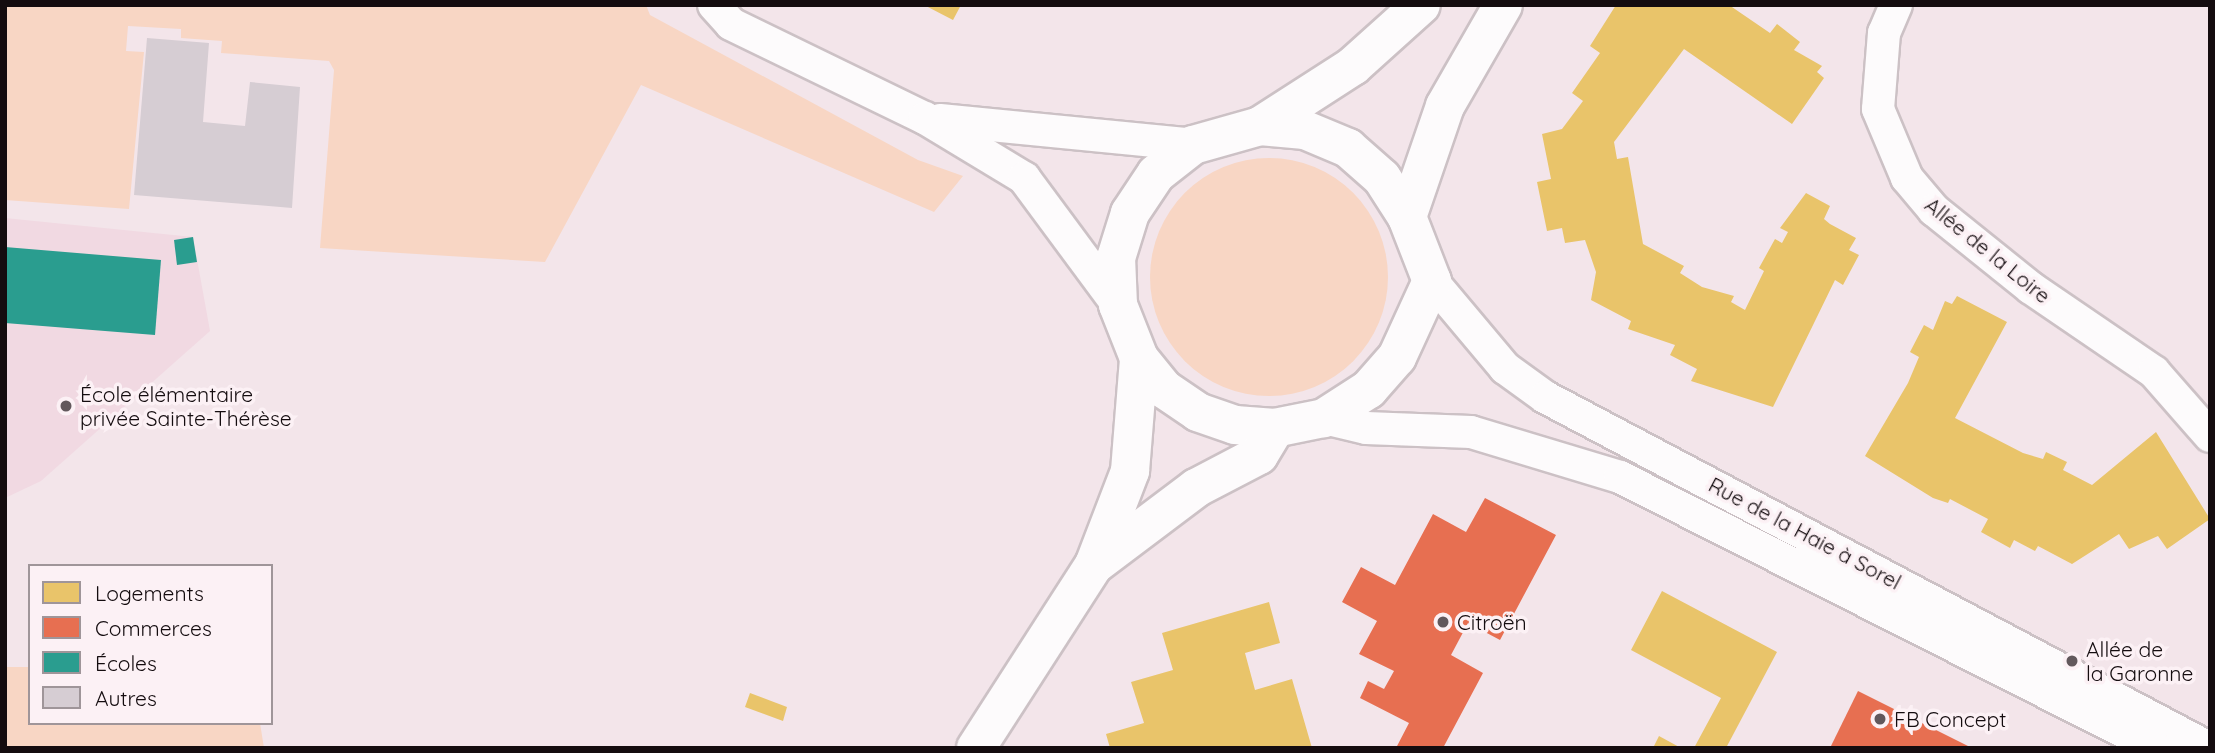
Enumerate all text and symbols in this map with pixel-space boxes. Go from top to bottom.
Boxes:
street label: Allée de la Loire [1920,192,2056,308]
place label: École élémentaire privée Sainte-Thérèse [80,381,292,431]
marker: École élémentaire privée Sainte-Thérèse [58,398,74,414]
street label: Rue de la Haie à Sorel [1705,472,1905,594]
legend [28,564,273,725]
text: Logements [95,580,204,606]
place label: Citroën [1457,609,1527,635]
marker: Citroën [1435,614,1451,630]
text: Commerces [95,615,212,641]
place label: Allée de la Garonne [2086,636,2193,686]
text: Écoles [95,650,157,676]
marker: Allée de la Garonne [2064,653,2080,669]
text: Autres [95,685,157,711]
place label: FB Concept [1894,706,2006,732]
marker: FB Concept [1872,711,1888,727]

